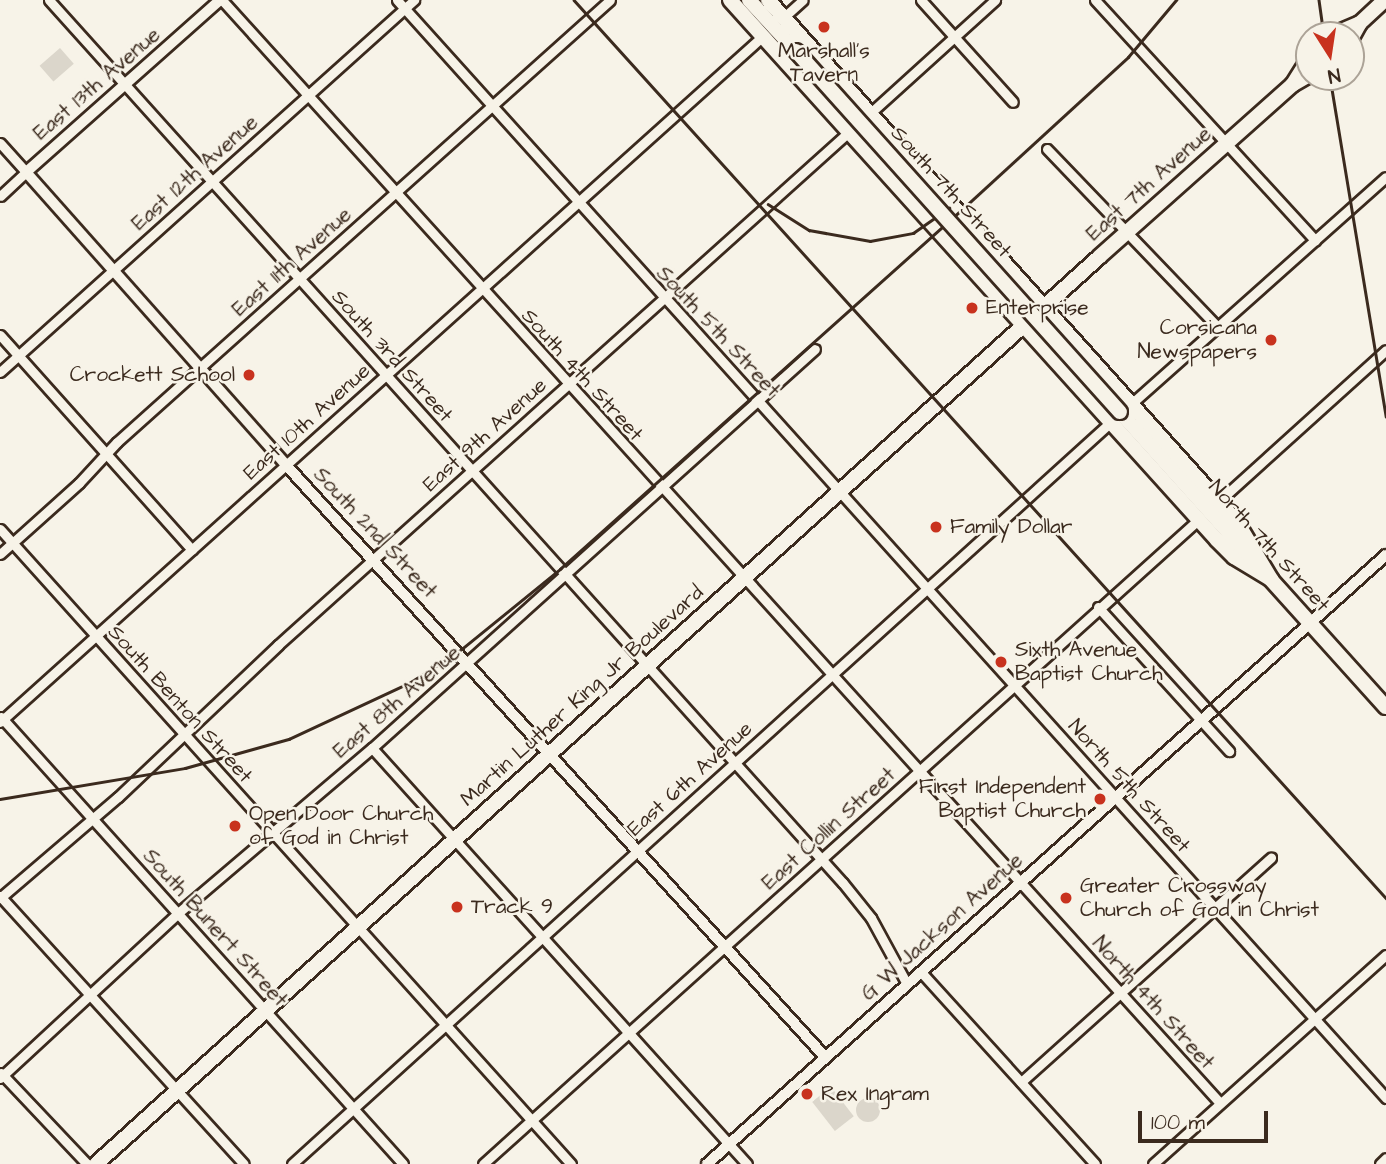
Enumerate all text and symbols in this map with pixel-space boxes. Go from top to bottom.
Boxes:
marker: Marshall's Tavern [816,19,832,35]
north arrow [1295,21,1365,91]
street label: East 13th Avenue [29,22,165,146]
place label: Marshall's Tavern [778,38,870,88]
text: N [1325,61,1343,90]
street label: East 12th Avenue [127,110,263,236]
street label: South 7th Street [885,121,1017,263]
street label: East 7th Avenue [1081,121,1217,247]
street label: East 11th Avenue [227,202,357,322]
street label: South 5th Street [651,261,785,403]
street label: South 3rd Street [326,285,458,427]
place label: Enterprise [986,295,1089,321]
marker: Enterprise [964,300,980,316]
street label: South 4th Street [516,304,648,446]
place label: Corsicana Newspapers [1137,315,1257,365]
marker: Corsicana Newspapers [1263,332,1279,348]
street label: East 10th Avenue [238,358,376,486]
place label: Crockett School [70,362,235,388]
marker: Crockett School [241,367,257,383]
street label: East 9th Avenue [418,373,552,497]
street label: South 2nd Street [308,462,442,604]
street label: North 7th Street [1203,475,1335,617]
place label: Family Dollar [950,514,1072,540]
marker: Family Dollar [928,519,944,535]
street label: Martin Luther King Jr Boulevard [455,580,709,812]
street label: South Benton Street [102,620,258,788]
place label: Sixth Avenue Baptist Church [1015,637,1163,687]
street label: East 8th Avenue [328,640,466,764]
marker: Sixth Avenue Baptist Church [993,654,1009,670]
street label: North 5th Street [1062,714,1196,858]
street label: East 6th Avenue [622,716,758,842]
street label: East Collin Street [757,763,901,895]
place label: First Independent Baptist Church [919,774,1086,824]
marker: First Independent Baptist Church [1092,791,1108,807]
place label: Open Door Church of God in Christ [249,801,433,851]
marker: Open Door Church of God in Christ [227,818,243,834]
street label: South Bunert Street [137,844,293,1012]
street label: G W Jackson Avenue [856,848,1028,1006]
place label: Greater Crossway Church of God in Christ [1080,873,1319,923]
marker: Greater Crossway Church of God in Christ [1058,890,1074,906]
place label: Track 9 [471,894,553,920]
marker: Track 9 [449,899,465,915]
street label: North 4th Street [1087,931,1219,1075]
place label: Rex Ingram [821,1081,929,1107]
marker: Rex Ingram [799,1086,815,1102]
scale bar [1141,1098,1270,1142]
text: 100 m [1151,1108,1205,1137]

